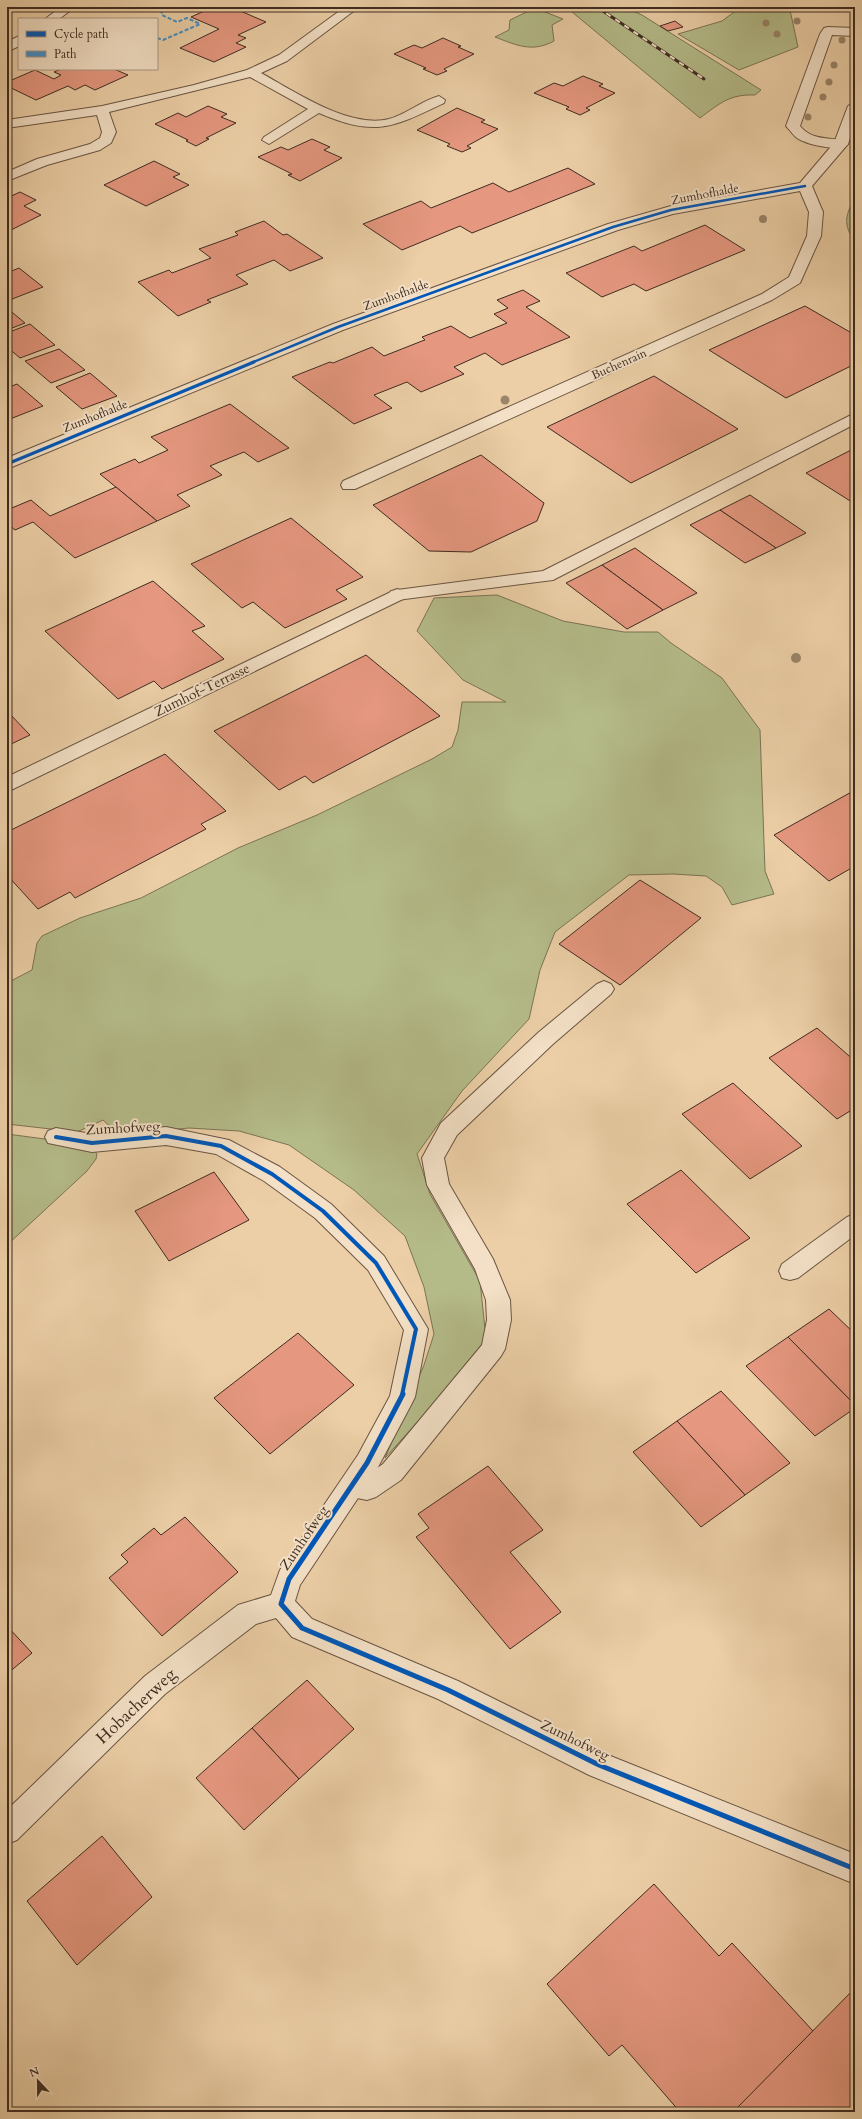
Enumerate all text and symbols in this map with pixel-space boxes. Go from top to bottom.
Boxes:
legend [18,18,158,70]
text: Cycle path [54,26,109,42]
text: Path [54,46,77,62]
street label: Zumhofhalde [670,180,740,208]
street label: Zumhofhalde [361,276,431,314]
street label: Buchenrain [589,345,649,383]
street label: Zumhofhalde [60,396,130,436]
street label: Zumhof-Terrasse [151,659,253,721]
street label: Zumhofweg [85,1117,161,1139]
street label: Zumhofweg [275,1502,333,1574]
street label: Hobacherweg [91,1663,181,1749]
street label: Zumhofweg [537,1715,613,1765]
north arrow [18,2061,58,2101]
text: N [27,2063,42,2081]

